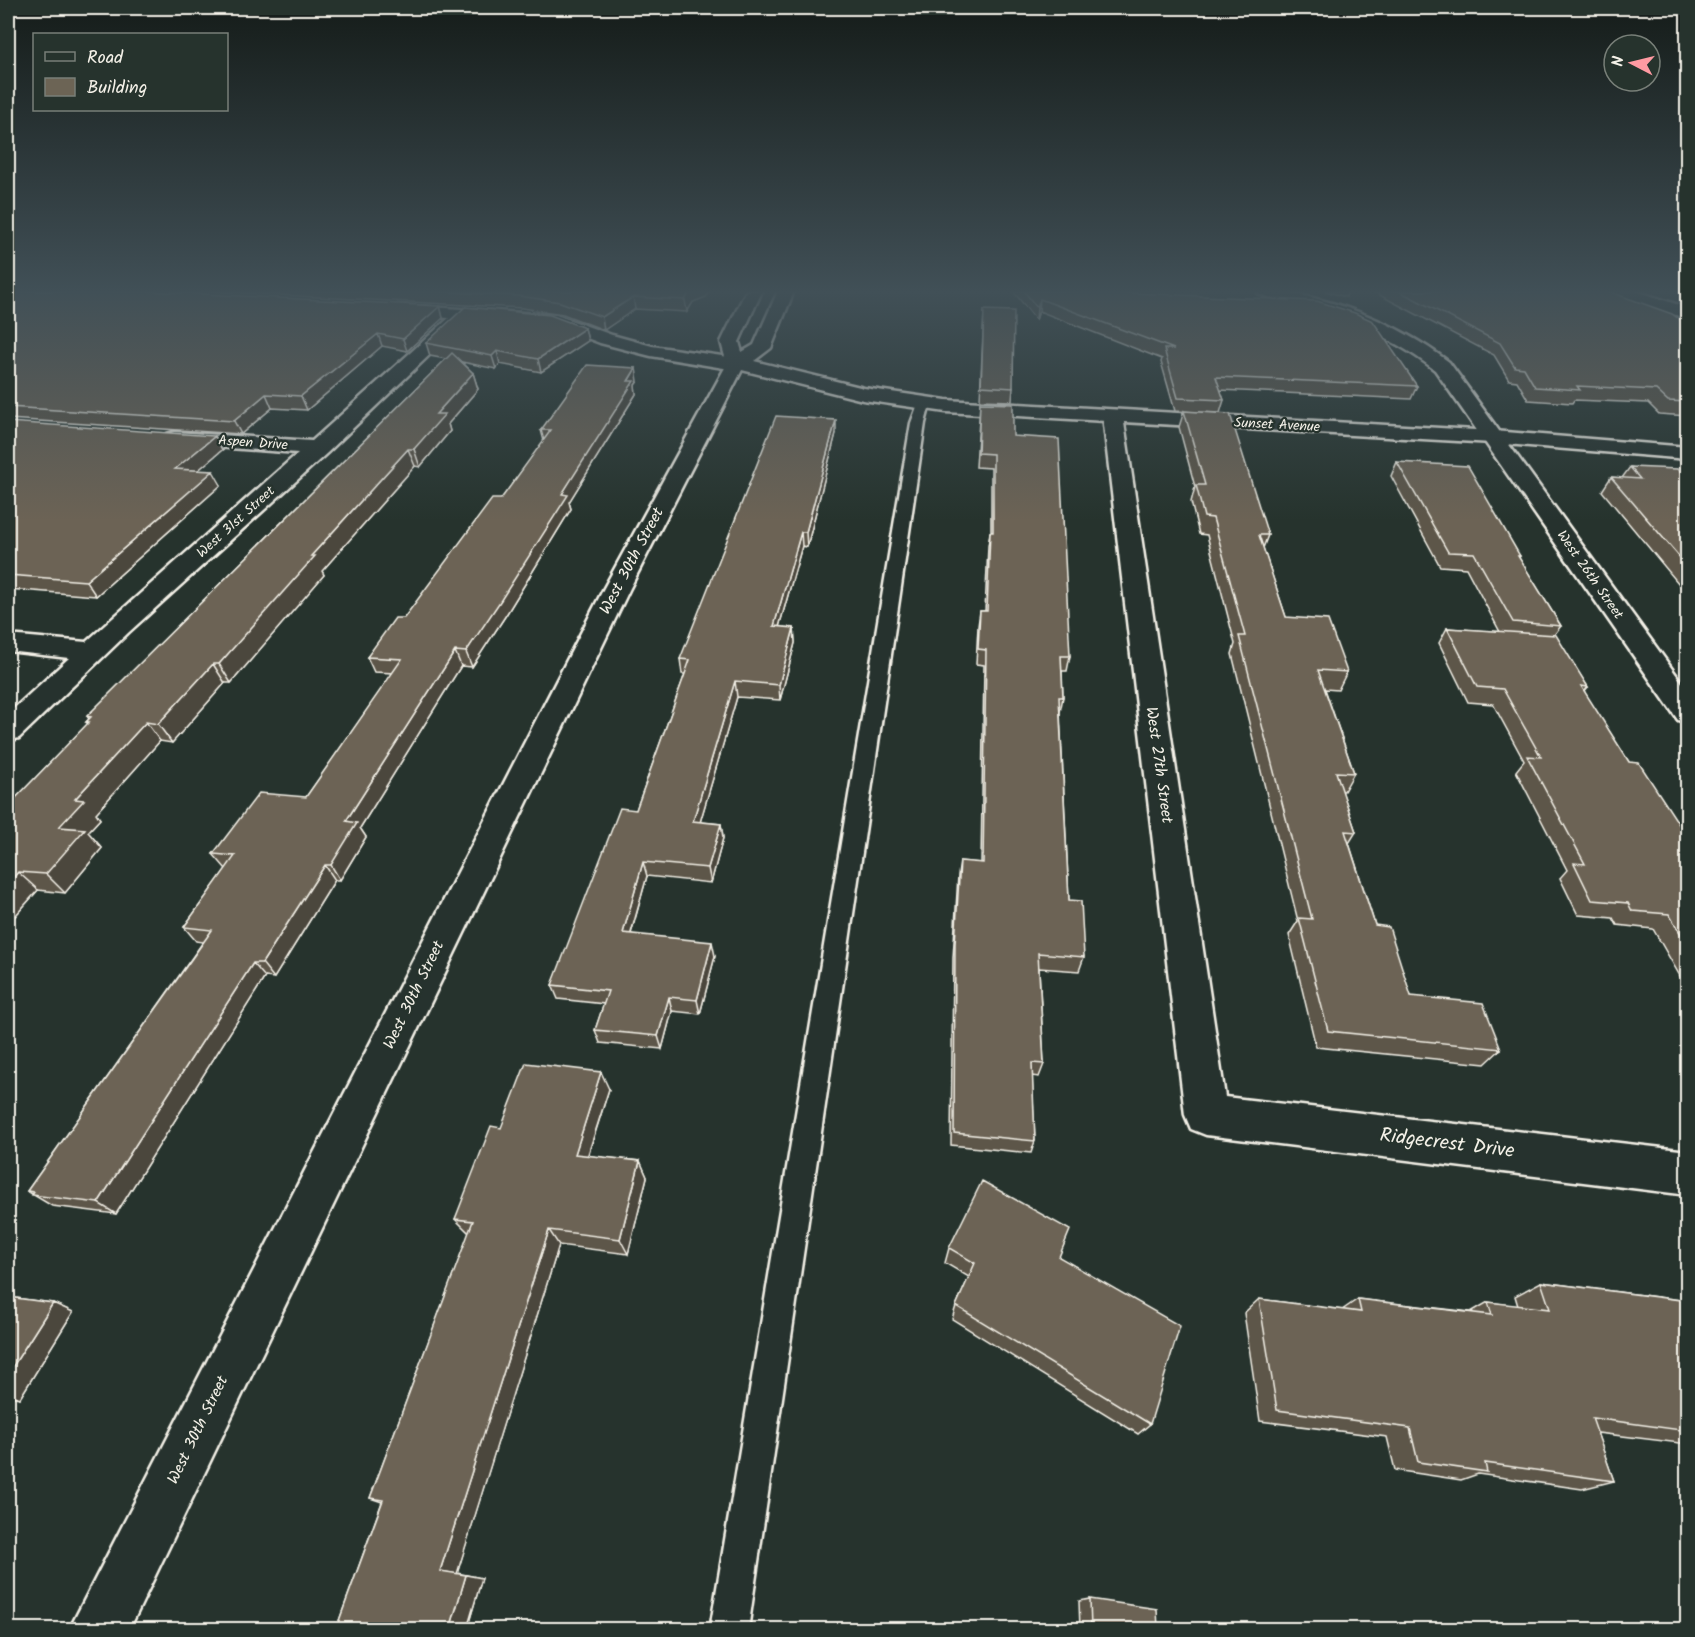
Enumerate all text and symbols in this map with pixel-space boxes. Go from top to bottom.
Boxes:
legend [33,33,228,111]
north arrow [1602,33,1662,93]
text: Road [87,44,124,73]
text: N [1606,55,1632,68]
text: Building [87,74,147,103]
street label: Sunset Avenue [1233,412,1321,438]
street label: Aspen Drive [217,430,289,456]
street label: West 31st Street [192,480,281,563]
street label: West 30th Street [593,502,671,619]
street label: West 26th Street [1551,526,1629,624]
street label: West 27th Street [1138,705,1180,826]
street label: West 30th Street [377,936,451,1054]
street label: Ridgecrest Drive [1378,1120,1516,1168]
street label: West 30th Street [161,1371,235,1489]

